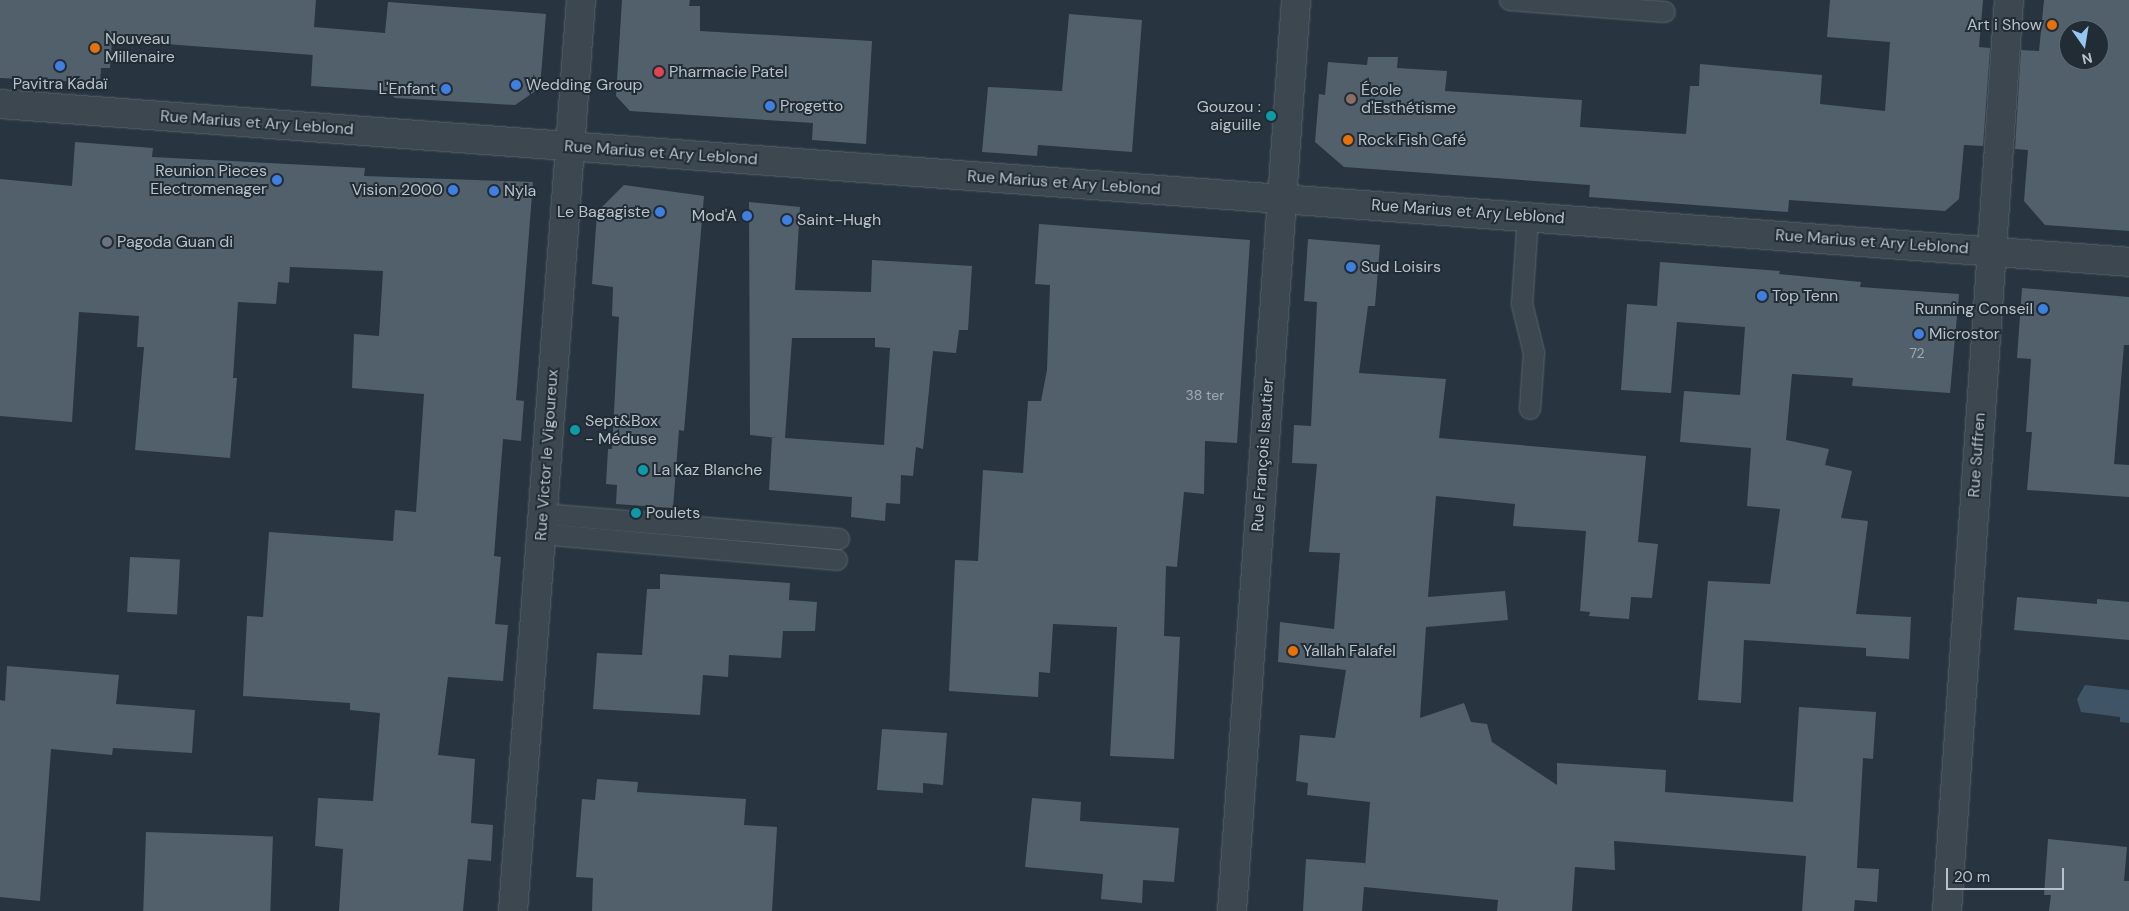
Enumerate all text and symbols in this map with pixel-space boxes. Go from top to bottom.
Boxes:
place label: Art i Show [1967,15,2042,35]
marker: Art i Show [2046,19,2058,31]
north arrow [2059,20,2109,70]
place label: Nouveau Millenaire [105,29,175,67]
marker: Nouveau Millenaire [89,42,101,54]
text: N [2080,49,2094,69]
marker: Pavitra Kadaï [54,60,66,72]
place label: Pharmacie Patel [669,62,787,82]
marker: Pharmacie Patel [653,66,665,78]
place label: Pavitra Kadaï [13,74,107,94]
place label: Wedding Group [526,75,642,95]
place label: L'Enfant [378,79,436,99]
marker: Wedding Group [510,79,522,91]
place label: École d'Esthétisme [1361,80,1456,118]
marker: L'Enfant [440,83,452,95]
marker: École d'Esthétisme [1345,93,1357,105]
place label: Progetto [780,96,843,116]
place label: Gouzou : aiguille [1197,97,1261,135]
marker: Progetto [764,100,776,112]
street label: Rue Marius et Ary Leblond [160,107,354,139]
marker: Gouzou : aiguille [1265,110,1277,122]
place label: Rock Fish Café [1358,130,1466,150]
marker: Rock Fish Café [1342,134,1354,146]
street label: Rue Marius et Ary Leblond [564,137,758,169]
place label: Reunion Pieces Electromenager [150,161,267,199]
street label: Rue Marius et Ary Leblond [967,167,1161,199]
marker: Reunion Pieces Electromenager [271,174,283,186]
place label: Vision 2000 [352,180,443,200]
place label: Nyla [504,181,536,201]
marker: Vision 2000 [447,184,459,196]
marker: Nyla [488,185,500,197]
street label: Rue Marius et Ary Leblond [1371,196,1565,228]
place label: Le Bagagiste [557,202,650,222]
marker: Le Bagagiste [654,206,666,218]
place label: Mod'A [692,206,737,226]
marker: Mod'A [741,210,753,222]
place label: Saint-Hugh [797,210,881,230]
marker: Saint-Hugh [781,214,793,226]
street label: Rue Marius et Ary Leblond [1775,226,1969,258]
place label: Pagoda Guan di [117,232,233,252]
marker: Pagoda Guan di [101,236,113,248]
place label: Sud Loisirs [1361,257,1441,277]
marker: Sud Loisirs [1345,261,1357,273]
place label: Top Tenn [1772,286,1838,306]
marker: Top Tenn [1756,290,1768,302]
place label: Running Conseil [1915,299,2033,319]
marker: Running Conseil [2037,303,2049,315]
place label: Microstor [1929,324,2000,344]
marker: Microstor [1913,328,1925,340]
house number: 72 [1909,345,1925,361]
street label: Rue Victor le Vigoureux [531,369,563,541]
street label: Rue François Isautier [1248,378,1278,532]
house number: 38 ter [1186,387,1224,403]
place label: Sept&Box - Méduse [585,411,658,449]
street label: Rue Suffren [1964,412,1990,498]
marker: Sept&Box - Méduse [569,424,581,436]
place label: La Kaz Blanche [653,460,762,480]
marker: La Kaz Blanche [637,464,649,476]
place label: Poulets [646,503,700,523]
marker: Poulets [630,507,642,519]
place label: Yallah Falafel [1303,641,1396,661]
marker: Yallah Falafel [1287,645,1299,657]
scale bar [1949,858,2066,890]
text: 20 m [1954,867,1990,887]

